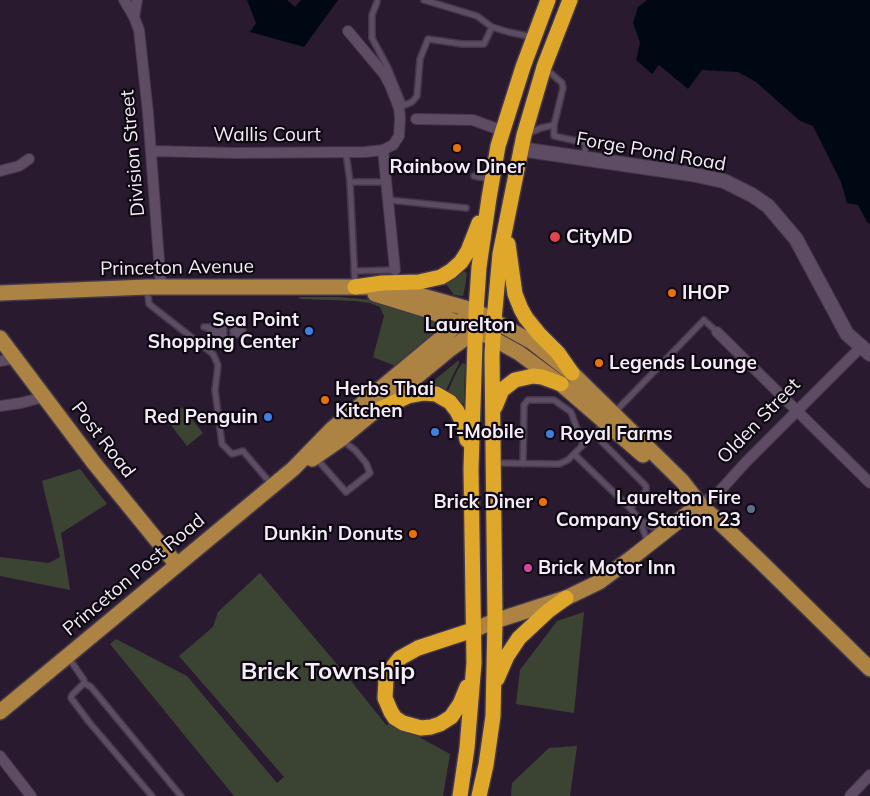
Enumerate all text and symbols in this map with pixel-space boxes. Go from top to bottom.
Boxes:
street label: Division Street [116,89,150,217]
street label: Wallis Court [213,124,321,146]
street label: Forge Pond Road [574,128,728,176]
marker: Rainbow Diner [451,142,463,154]
place label: Rainbow Diner [389,156,525,178]
place label: CityMD [566,226,633,248]
marker: CityMD [548,230,562,244]
street label: Princeton Avenue [100,255,254,281]
place label: IHOP [682,282,730,304]
marker: IHOP [666,287,678,299]
place label: Sea Point Shopping Center [148,309,299,353]
district label: Laurelton [425,313,515,337]
marker: Sea Point Shopping Center [303,325,315,337]
place label: Legends Lounge [609,352,757,374]
marker: Legends Lounge [593,357,605,369]
street label: Olden Street [713,374,805,468]
place label: Herbs Thai Kitchen [335,378,434,422]
marker: Herbs Thai Kitchen [319,394,331,406]
street label: Post Road [66,397,140,483]
place label: Red Penguin [144,406,258,428]
marker: Red Penguin [262,411,274,423]
place label: T-Mobile [445,421,524,443]
place label: Royal Farms [560,423,673,445]
marker: T-Mobile [429,426,441,438]
marker: Royal Farms [544,428,556,440]
place label: Laurelton Fire Company Station 23 [556,487,741,531]
place label: Brick Diner [433,491,533,513]
marker: Brick Diner [537,496,549,508]
marker: Laurelton Fire Company Station 23 [745,503,757,515]
street label: Princeton Post Road [58,509,210,641]
place label: Dunkin' Donuts [264,523,403,545]
marker: Dunkin' Donuts [407,528,419,540]
place label: Brick Motor Inn [538,557,676,579]
marker: Brick Motor Inn [522,562,534,574]
district label: Brick Township [241,658,415,686]

